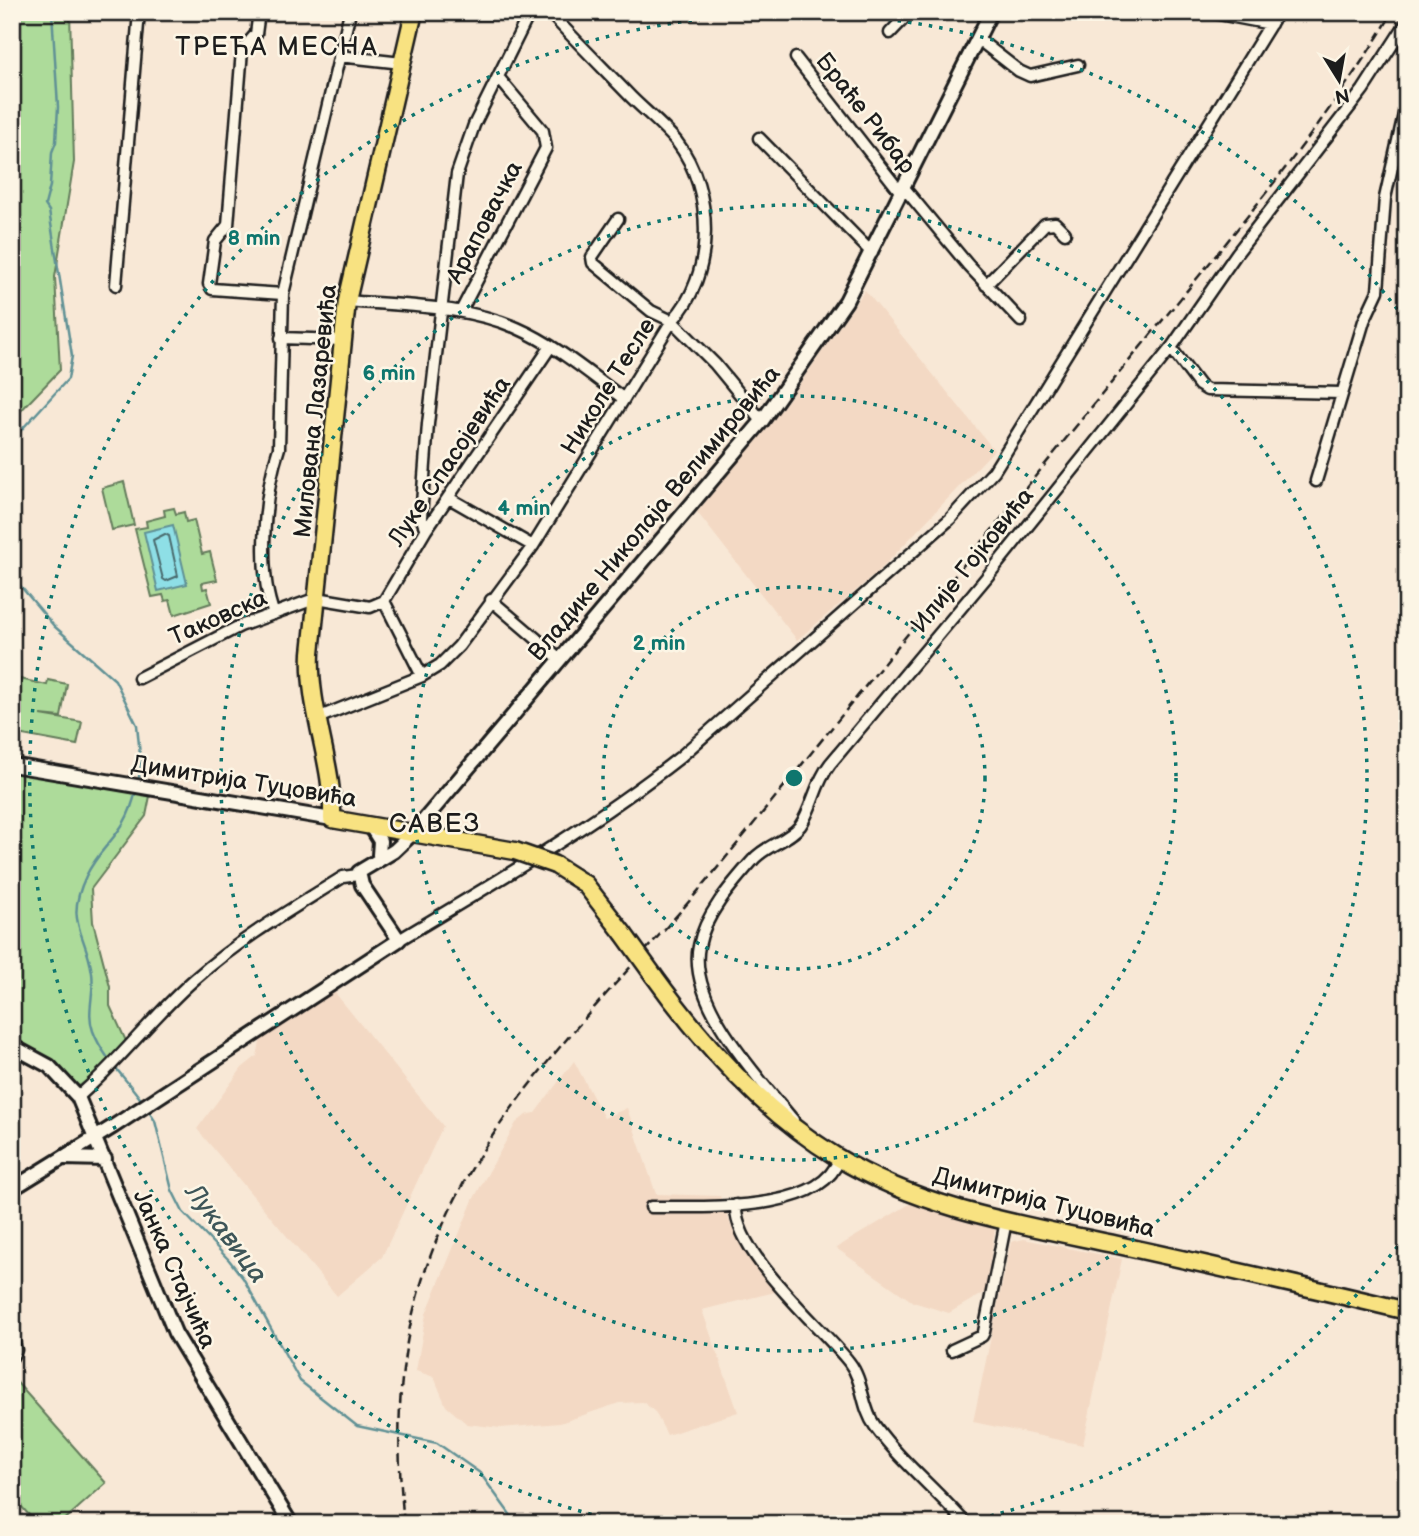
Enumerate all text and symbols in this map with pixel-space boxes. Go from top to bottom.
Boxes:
district label: ТРЕЋА МЕСНА [175,32,379,63]
north arrow [1304,46,1374,116]
street label: Браће Рибар [809,47,922,180]
text: N [1333,83,1351,108]
street label: Араповачка [440,156,529,289]
text: 8 min [227,226,281,251]
street label: Милована Лазаревића [288,283,343,539]
street label: Николе Тесле [555,313,662,460]
street label: Владике Николаја Велимировића [522,360,786,667]
text: 6 min [362,361,416,386]
street label: Луке Спасојевића [381,371,517,553]
street label: Илије Гојковића [905,482,1040,639]
text: 4 min [498,496,550,521]
street label: Таковска [165,583,272,652]
text: 2 min [632,631,686,656]
street label: Димитрија Туцовића [129,749,359,814]
centre of rings [782,766,806,790]
district label: САВЕЗ [389,809,481,840]
street label: Димитрија Туцовића [930,1161,1158,1244]
water label: Лукавица [177,1176,273,1290]
street label: Јанка Стајчића [127,1185,223,1353]

